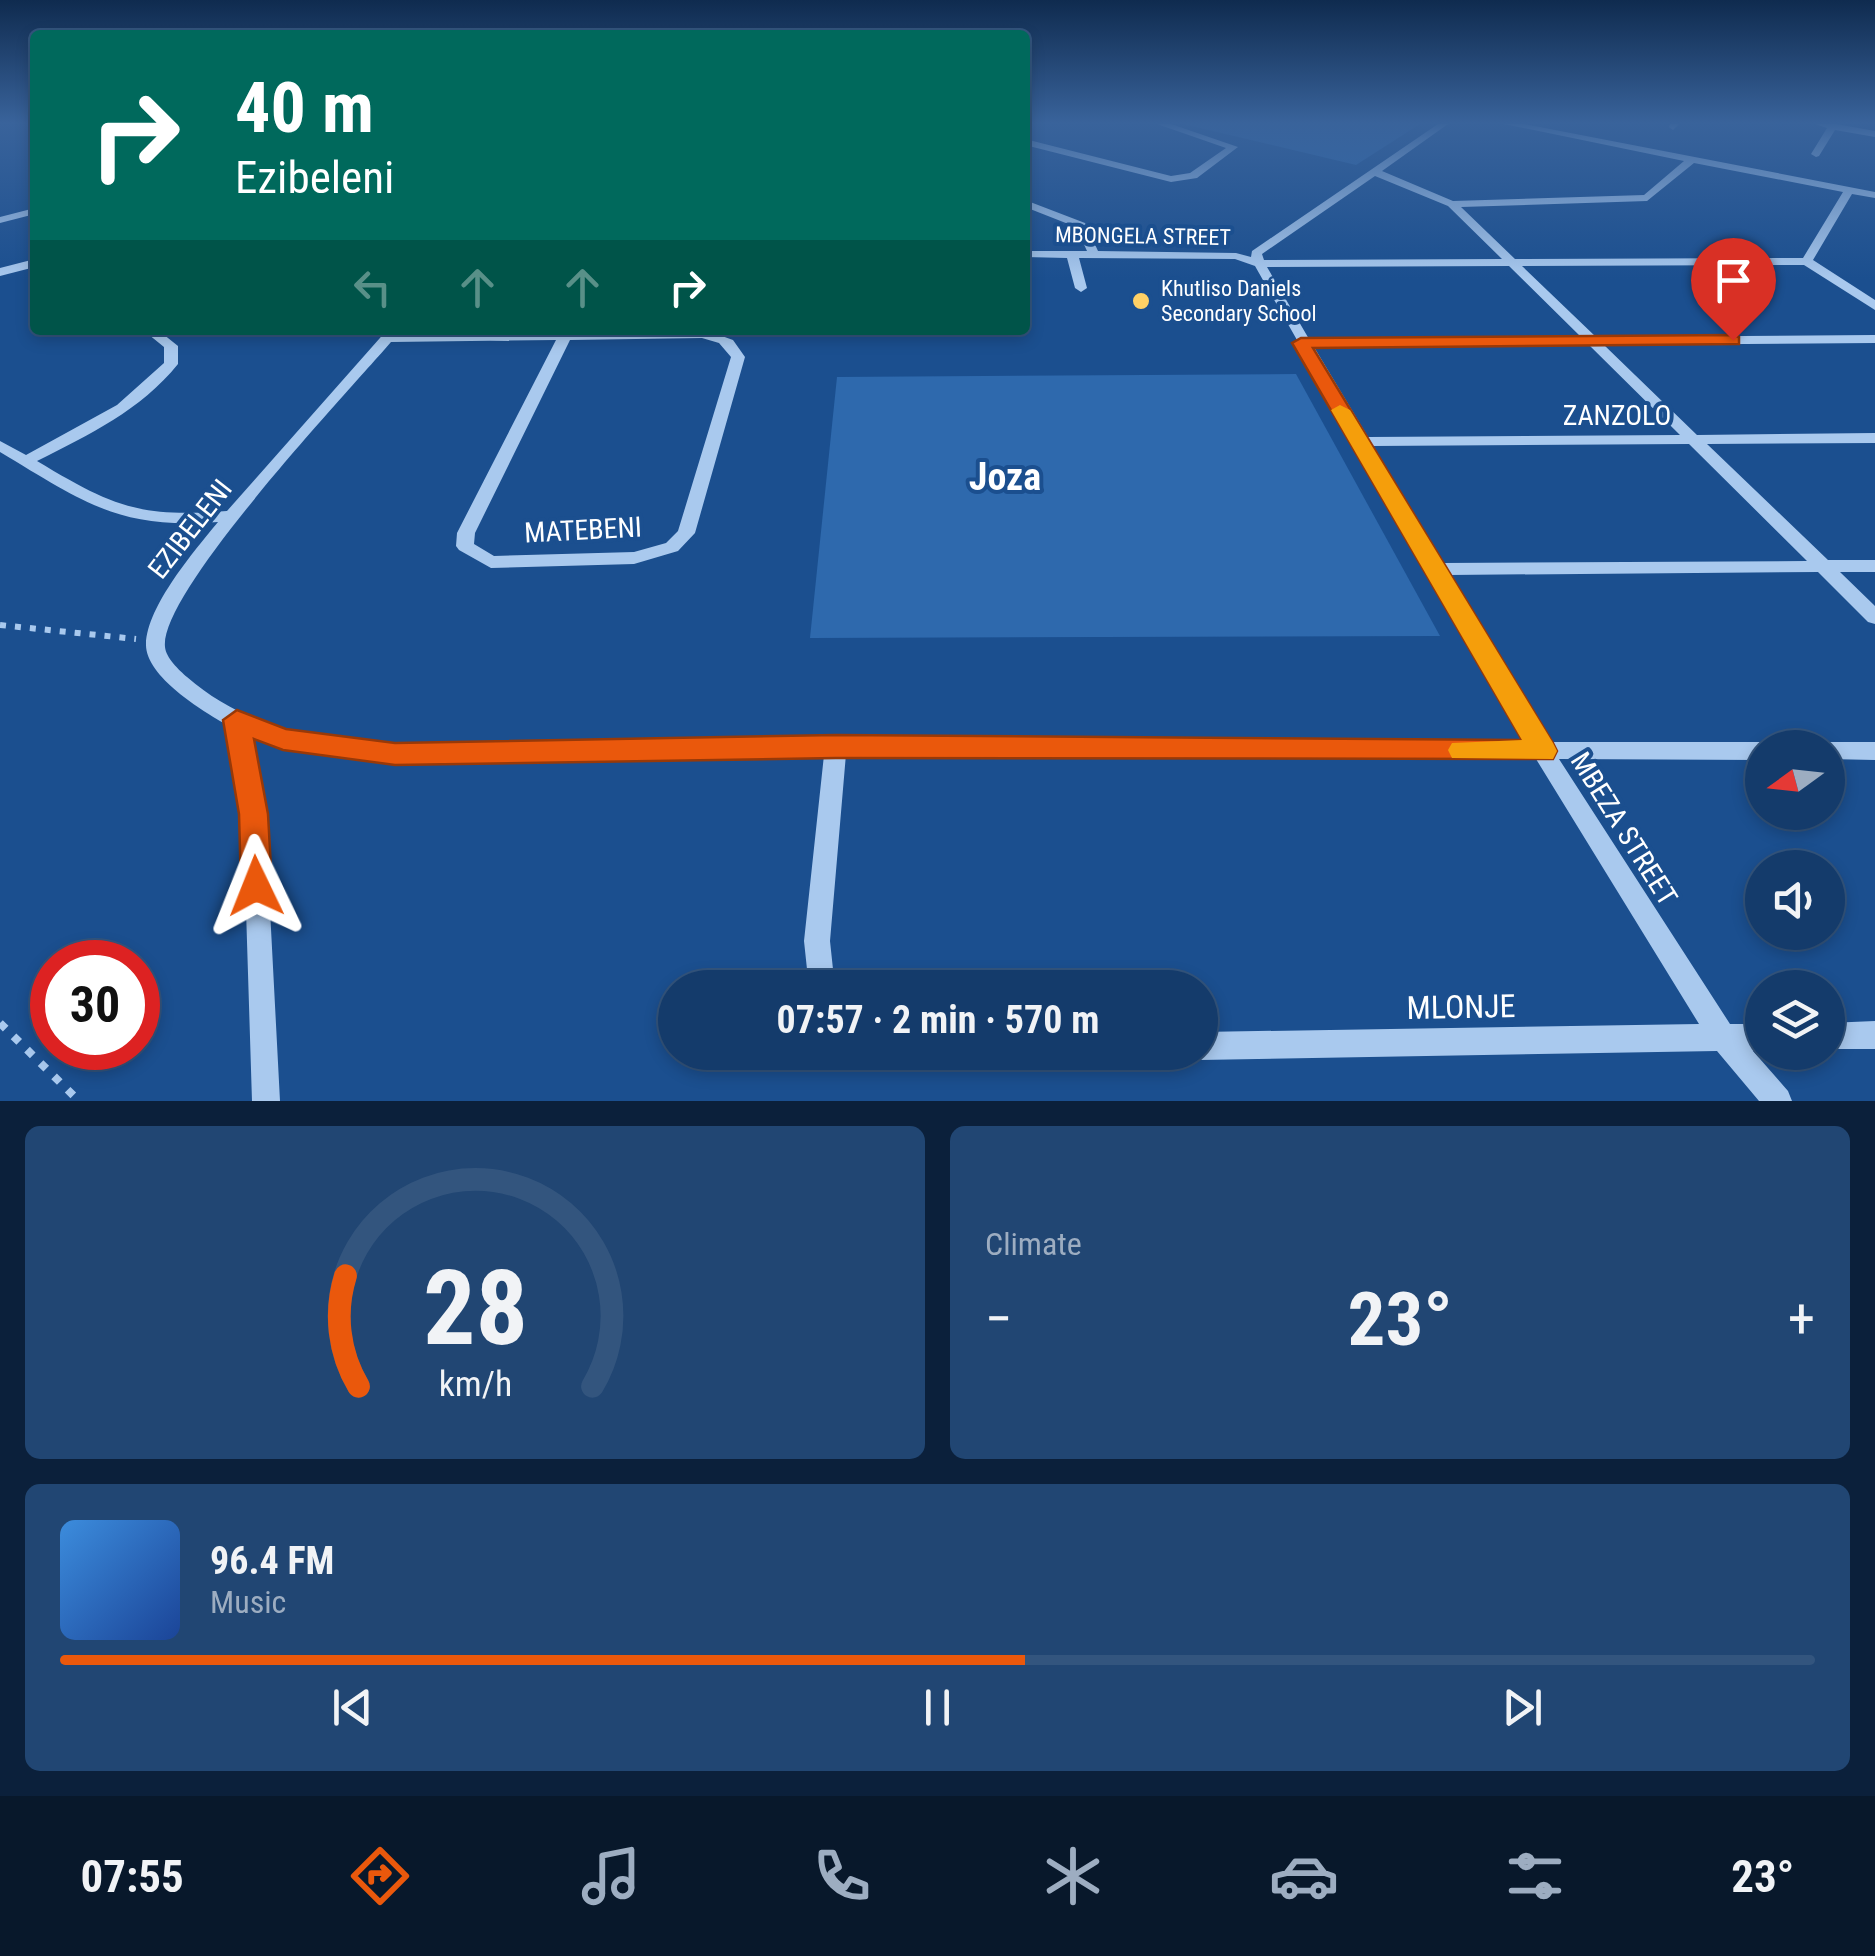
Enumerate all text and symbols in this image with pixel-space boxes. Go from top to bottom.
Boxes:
text: 40 m [235,67,374,149]
icon: right [70,70,200,200]
text: Ezibeleni [235,151,394,204]
street label: MBONGELA STREET [1055,222,1231,250]
pin [1691,238,1776,341]
icon: arrive [1706,253,1761,308]
icon: left [345,260,400,315]
icon: ahead [450,260,505,315]
icon: ahead [555,260,610,315]
icon: right [660,260,715,315]
place label: Khutliso Daniels Secondary School [1161,276,1316,326]
marker: Khutliso Daniels Secondary School [1130,290,1152,312]
street label: ZANZOLO [1563,399,1671,432]
district label: Joza [969,455,1041,499]
street label: EZIBELENI [141,473,239,585]
street label: MATEBENI [523,510,643,550]
north arrow [1745,730,1845,830]
map controls [1745,730,1845,1070]
street label: MBEZA STREET [1564,746,1684,912]
position arrow [204,834,308,938]
button: sound [1745,850,1845,950]
speed limit sign: 30 [30,940,160,1070]
button: layers [1745,970,1845,1070]
street label: MLONJE [1406,987,1516,1027]
text: 07:57 · 2 min · 570 m [777,998,1099,1042]
text: Climate [985,1225,1082,1263]
text: 28 [422,1248,528,1369]
text: 23° [1348,1275,1453,1363]
text: − [985,1287,1013,1351]
text: + [1788,1287,1815,1351]
text: km/h [438,1363,512,1405]
text: 96.4 FM [210,1539,334,1583]
text: Music [210,1583,286,1621]
icon: previous [325,1680,380,1735]
icon: pause [910,1680,965,1735]
icon: next [1495,1680,1550,1735]
icon: directions [345,1841,415,1911]
icon: music [576,1841,646,1911]
icon: phone [807,1841,877,1911]
icon: climate [1038,1841,1108,1911]
icon: car [1269,1841,1339,1911]
icon: filters [1500,1841,1570,1911]
text: 07:55 [81,1850,184,1903]
text: 23° [1731,1850,1794,1903]

